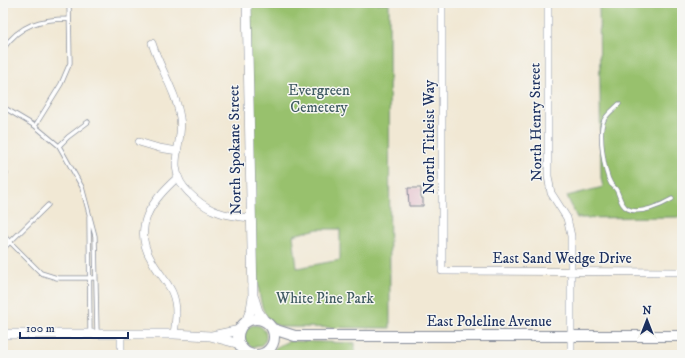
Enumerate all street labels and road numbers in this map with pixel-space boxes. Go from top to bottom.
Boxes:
street label: North Henry Street [525,62,547,181]
street label: North Titleist Way [420,79,439,194]
street label: North Spokane Street [224,85,246,215]
street label: East Sand Wedge Drive [492,249,632,268]
street label: East Poleline Avenue [426,312,552,331]

